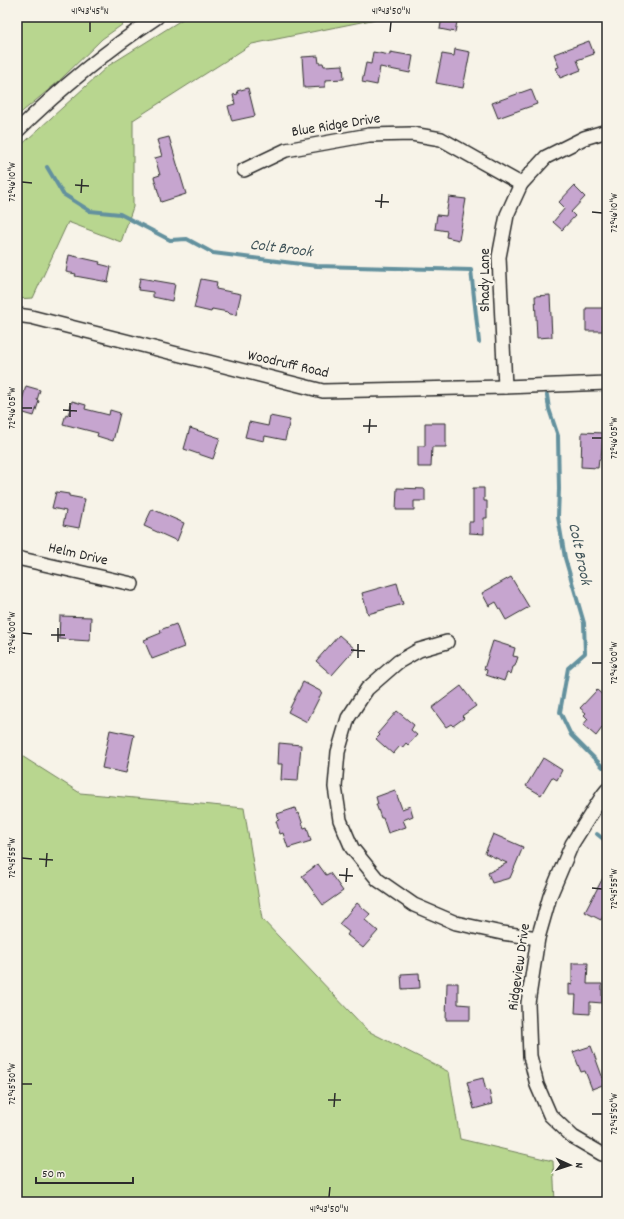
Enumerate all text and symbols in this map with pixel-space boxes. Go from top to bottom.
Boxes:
text: 41°43'45"N [71,5,109,19]
text: 41°43'50"N [372,5,410,19]
street label: Blue Ridge Drive [290,108,382,144]
text: 72°46'10"W [6,162,20,202]
text: 72°46'10"W [608,193,622,233]
water label: Colt Brook [248,234,315,264]
street label: Shady Lane [475,248,497,312]
street label: Woodruff Road [245,345,331,385]
text: 72°46'05"W [6,387,20,429]
text: 72°46'05"W [608,417,622,459]
water label: Colt Brook [561,521,597,588]
street label: Helm Drive [46,537,110,573]
text: 72°46'00"W [6,611,20,654]
text: 72°46'00"W [608,641,622,684]
text: 72°45'55"W [6,837,20,878]
text: 72°45'55"W [608,868,622,909]
street label: Ridgeview Drive [503,922,537,1012]
text: 72°45'50"W [6,1063,20,1105]
text: 72°45'50"W [608,1093,622,1135]
north arrow [550,1145,590,1185]
scale bar [36,1159,133,1185]
text: N [570,1162,586,1169]
text: 50 m [42,1166,65,1183]
text: 41°43'50"N [310,1203,348,1217]

